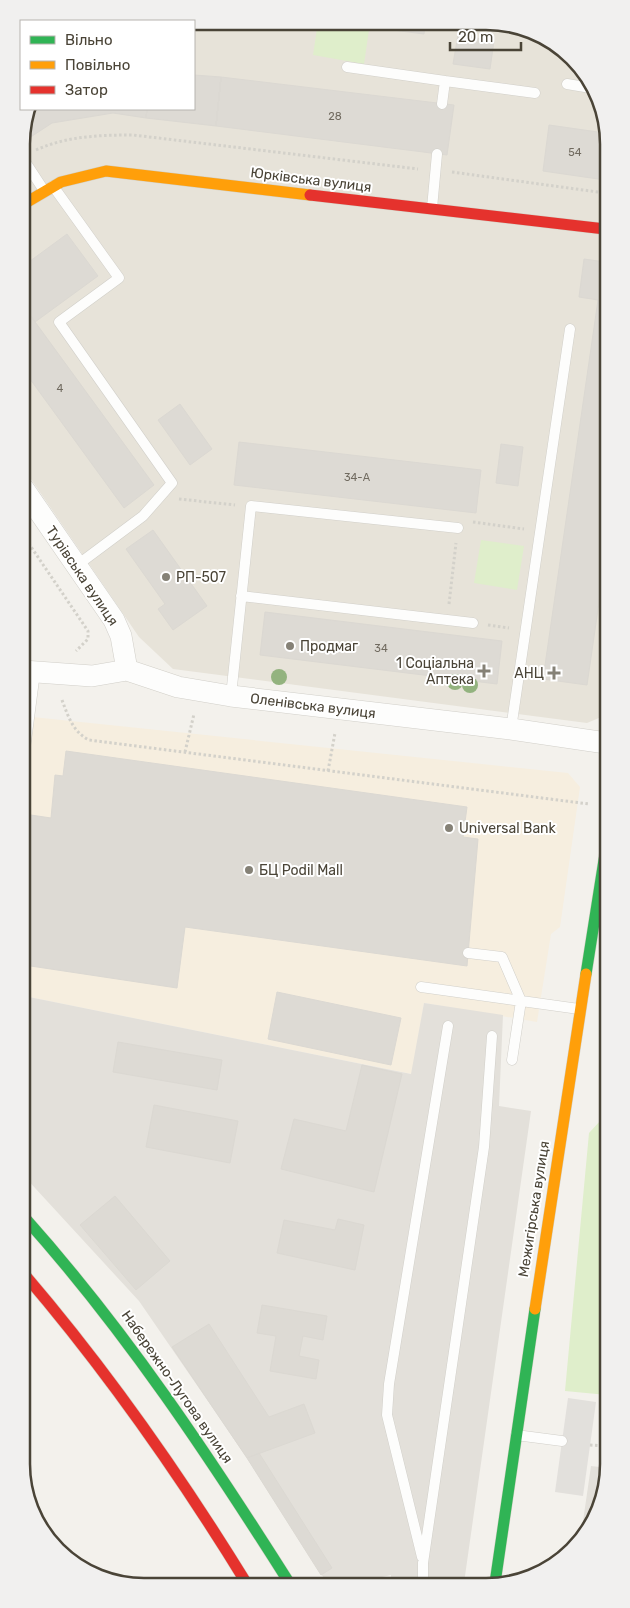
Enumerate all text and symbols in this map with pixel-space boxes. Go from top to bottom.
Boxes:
legend [20,20,195,110]
scale bar [450,20,521,52]
text: 20 m [458,28,493,46]
text: Вільно [65,31,113,49]
text: Повільно [65,56,130,74]
text: Затор [65,81,108,99]
house number: 28 [328,110,342,123]
house number: 54 [568,146,582,159]
street label: Юрківська вулиця [249,164,373,196]
house number: 4 [57,382,64,395]
house number: 34-А [344,471,371,484]
street label: Турівська вулиця [42,523,122,629]
place label: РП-507 [176,569,226,586]
marker: РП-507 [160,571,172,583]
place label: Продмаг [300,638,358,655]
marker: Продмаг [284,640,296,652]
house number: 34 [374,642,388,655]
place label: 1 Соціальна Аптека [396,655,474,688]
marker: 1 Соціальна Аптека [478,665,490,677]
place label: АНЦ [514,665,544,682]
marker: АНЦ [548,667,560,679]
street label: Оленівська вулиця [249,690,377,722]
place label: Universal Bank [459,820,557,837]
marker: Universal Bank [443,822,455,834]
place label: БЦ Podil Mall [259,862,343,879]
marker: БЦ Podil Mall [243,864,255,876]
street label: Межигірська вулиця [515,1140,553,1278]
street label: Набережно-Лугова вулиця [118,1307,236,1467]

